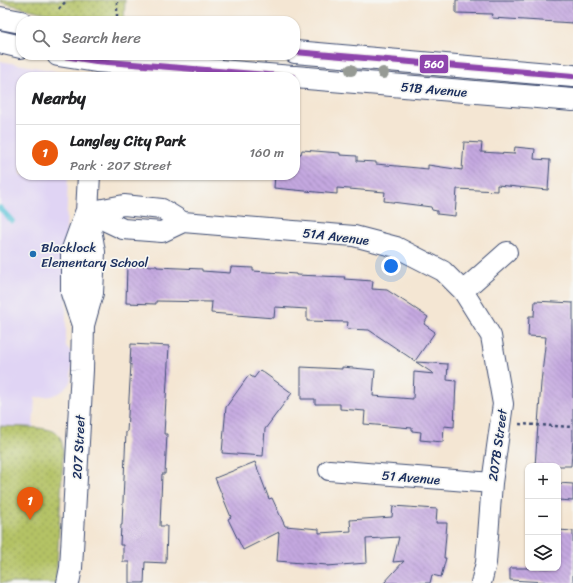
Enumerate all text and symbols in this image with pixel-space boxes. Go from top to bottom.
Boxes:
search box [16,16,300,60]
text: Search here [62,25,141,51]
icon: search [30,27,52,49]
line badge: 560 [419,54,449,74]
text: 560 [424,55,444,74]
street label: 51B Avenue [400,75,468,104]
text: Nearby [32,83,86,113]
text: Langley City Park [70,128,186,154]
text: 1 [42,141,48,164]
text: 160 m [249,141,284,164]
text: Park · 207 Street [70,154,171,177]
street label: 51A Avenue [301,221,371,252]
place label: Blacklock Elementary School [41,236,149,274]
marker: Blacklock Elementary School [28,249,38,259]
your location [381,256,401,276]
street label: 207B Street [481,407,514,483]
street label: 207 Street [65,414,92,480]
street label: 51 Avenue [381,463,441,491]
map controls [525,463,561,571]
button: + [525,463,561,499]
pin: 1 [17,487,43,520]
button: − [525,499,561,535]
button: layers [525,535,561,571]

